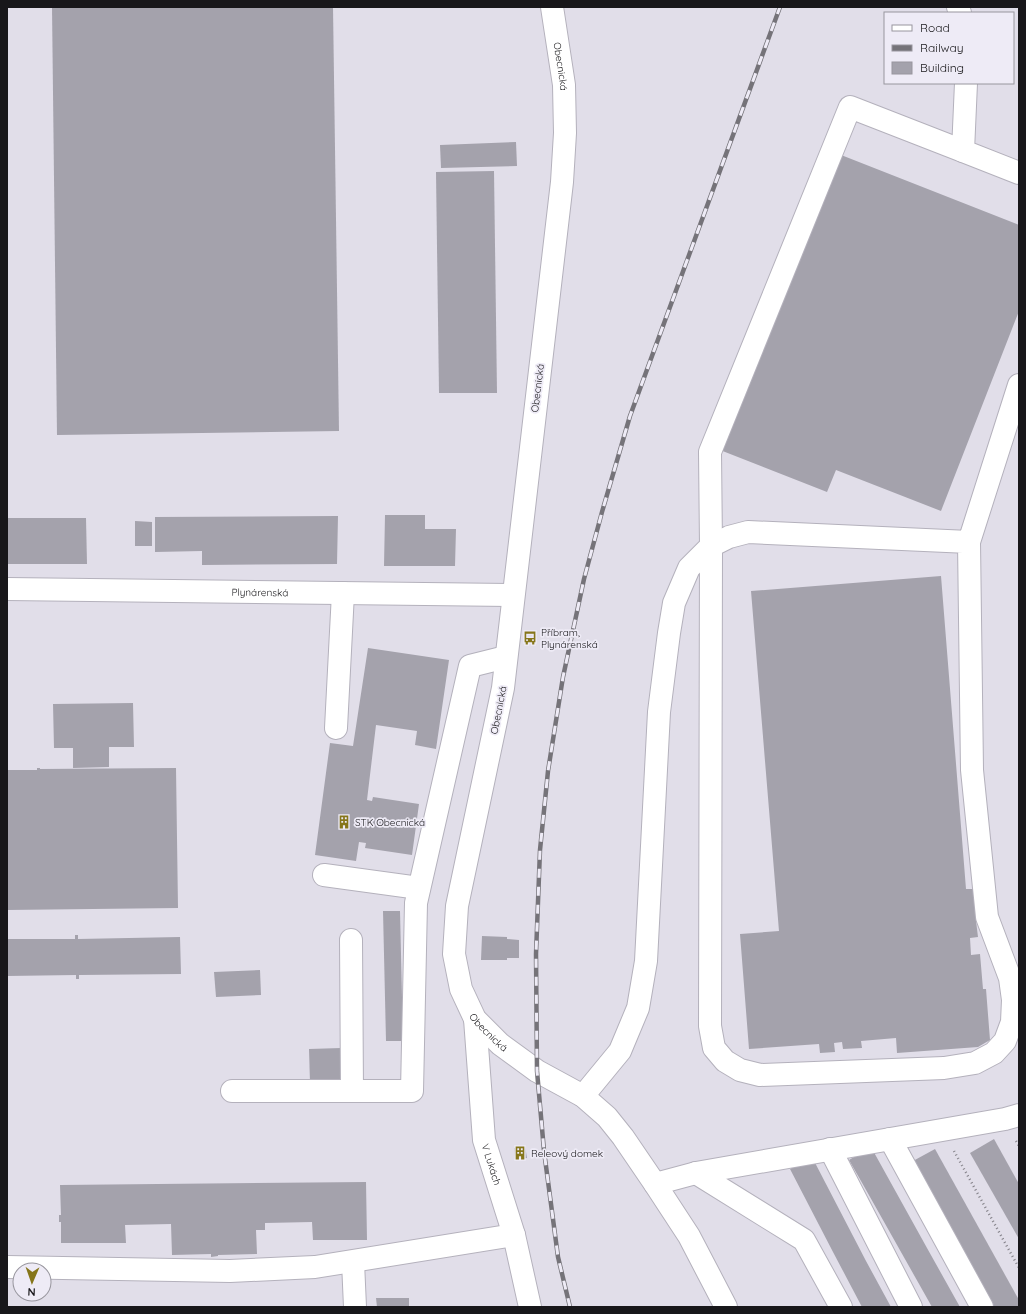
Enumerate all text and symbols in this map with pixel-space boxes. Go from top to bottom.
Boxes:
legend [884,12,1014,84]
text: Road [920,20,950,35]
text: Railway [920,40,964,55]
street label: Obecnická [550,41,570,91]
text: Building [920,60,964,75]
street label: Obecnická [528,363,547,413]
street label: Plynárenská [231,586,288,599]
place label: Příbram, Plynárenská [541,626,598,651]
bus stop icon: Příbram, Plynárenská [522,630,538,646]
street label: Obecnická [487,685,510,735]
building icon: STK Obecnická [336,814,352,830]
place label: STK Obecnická [355,816,425,829]
street label: Obecnická [466,1011,510,1054]
street label: V Lukách [479,1142,504,1187]
building icon: Releový domek [512,1145,528,1161]
place label: Releový domek [531,1147,603,1160]
north arrow [12,1262,52,1302]
text: N [27,1285,36,1299]

